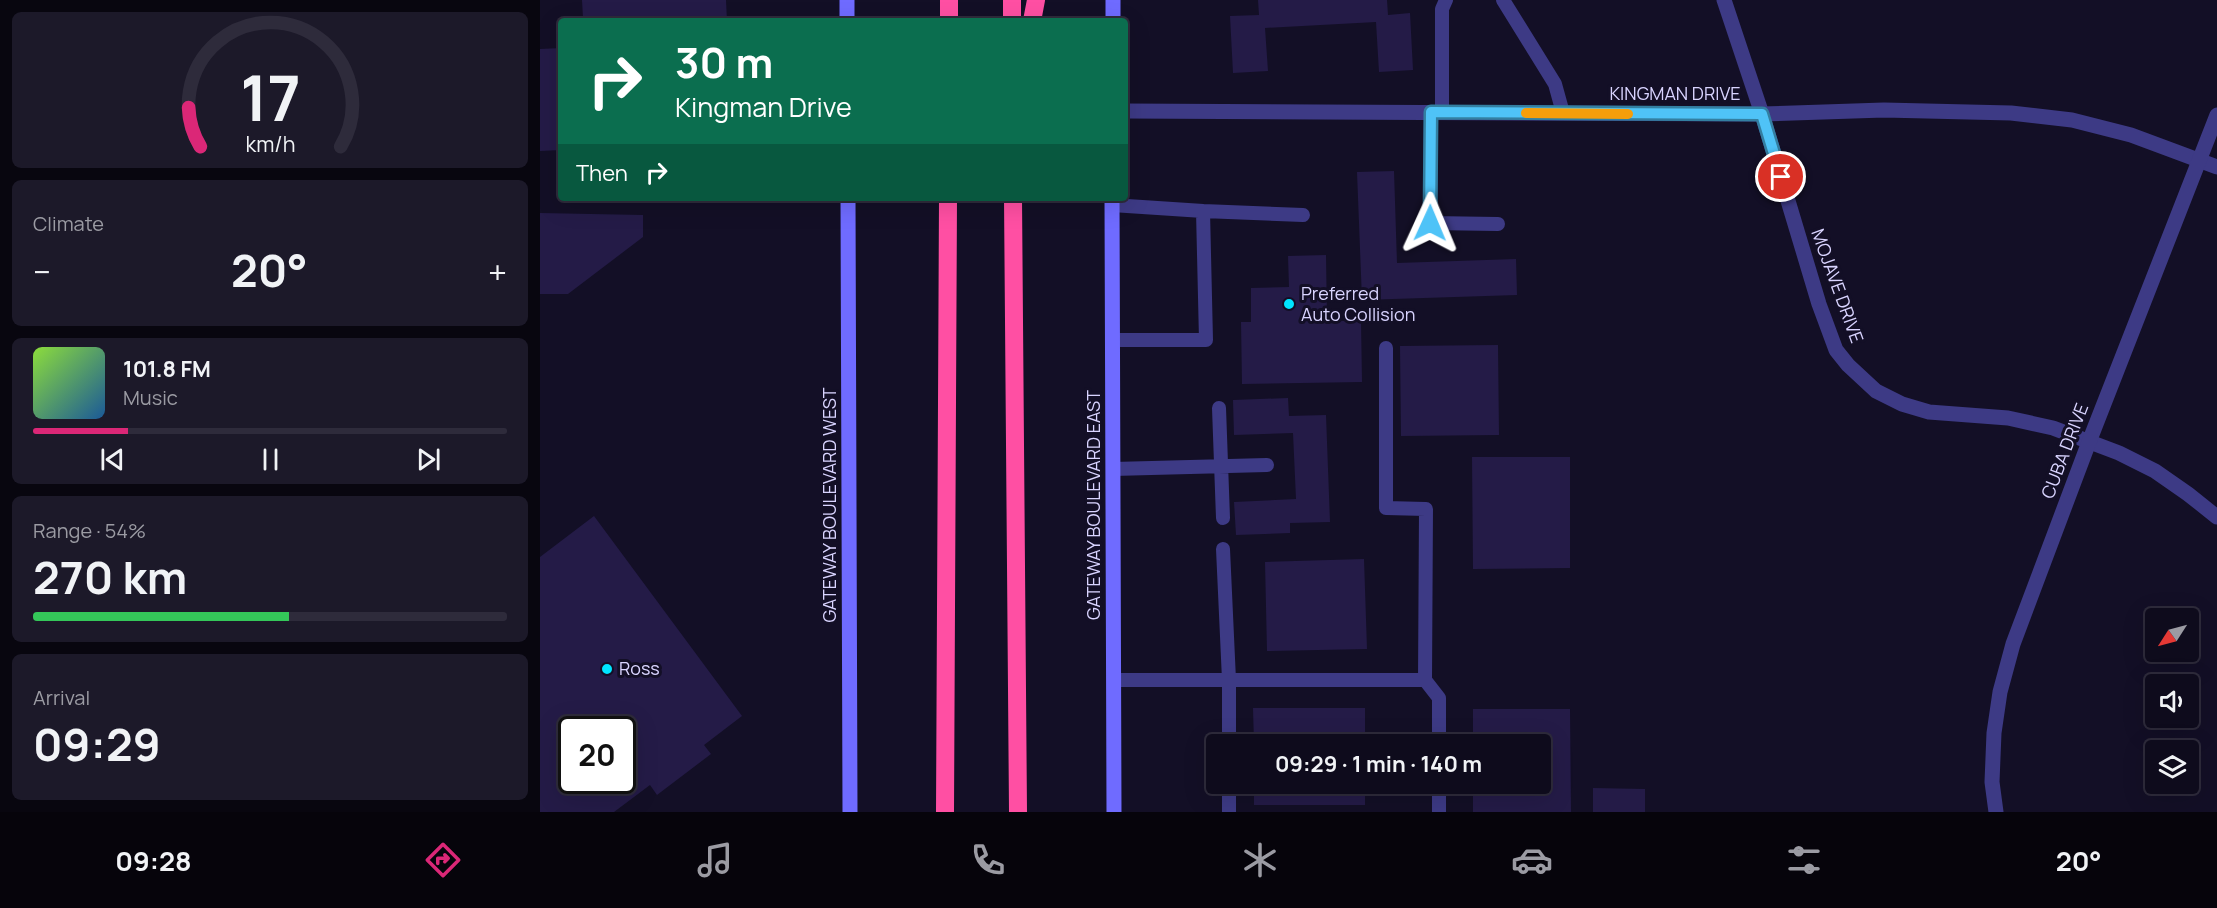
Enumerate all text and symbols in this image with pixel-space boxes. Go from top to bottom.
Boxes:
text: 30 m [675,33,773,91]
icon: right [576,42,654,120]
text: 17 [240,54,300,140]
street label: KINGMAN DRIVE [1609,81,1741,105]
text: Kingman Drive [675,88,852,125]
text: km/h [245,129,295,158]
pin [1755,151,1806,202]
icon: right [640,156,673,189]
text: Then [576,158,628,188]
icon: arrive [1764,160,1797,193]
position arrow [1398,191,1462,255]
text: Climate [33,210,104,237]
street label: MOJAVE DRIVE [1806,225,1870,346]
text: 20° [231,239,308,301]
text: − [33,249,51,294]
text: + [488,249,507,294]
place label: Preferred Auto Collision [1301,281,1415,326]
marker: Preferred Auto Collision [1282,297,1296,311]
text: 101.8 FM [123,354,211,384]
text: Music [123,384,178,411]
street label: GATEWAY BOULEVARD WEST [817,387,841,623]
street label: GATEWAY BOULEVARD EAST [1081,390,1105,620]
street label: CUBA DRIVE [2035,400,2093,502]
icon: previous [96,443,129,476]
icon: pause [254,443,287,476]
icon: next [412,443,445,476]
text: Range · 54% [33,517,146,544]
text: 270 km [33,546,187,608]
north arrow [2145,608,2199,662]
map controls [2145,608,2199,794]
place label: Ross [619,656,660,680]
marker: Ross [600,662,614,676]
button: sound [2145,674,2199,728]
text: Arrival [33,684,90,711]
text: 09:29 [33,713,161,775]
speed limit sign: 20 [558,716,636,794]
button: layers [2145,740,2199,794]
text: 09:29 · 1 min · 140 m [1275,749,1482,779]
icon: directions [422,839,464,881]
icon: music [694,839,736,881]
icon: phone [967,839,1009,881]
icon: climate [1239,839,1281,881]
icon: car [1511,839,1553,881]
icon: filters [1783,839,1825,881]
text: 09:28 [115,842,192,879]
text: 20° [2056,842,2102,879]

